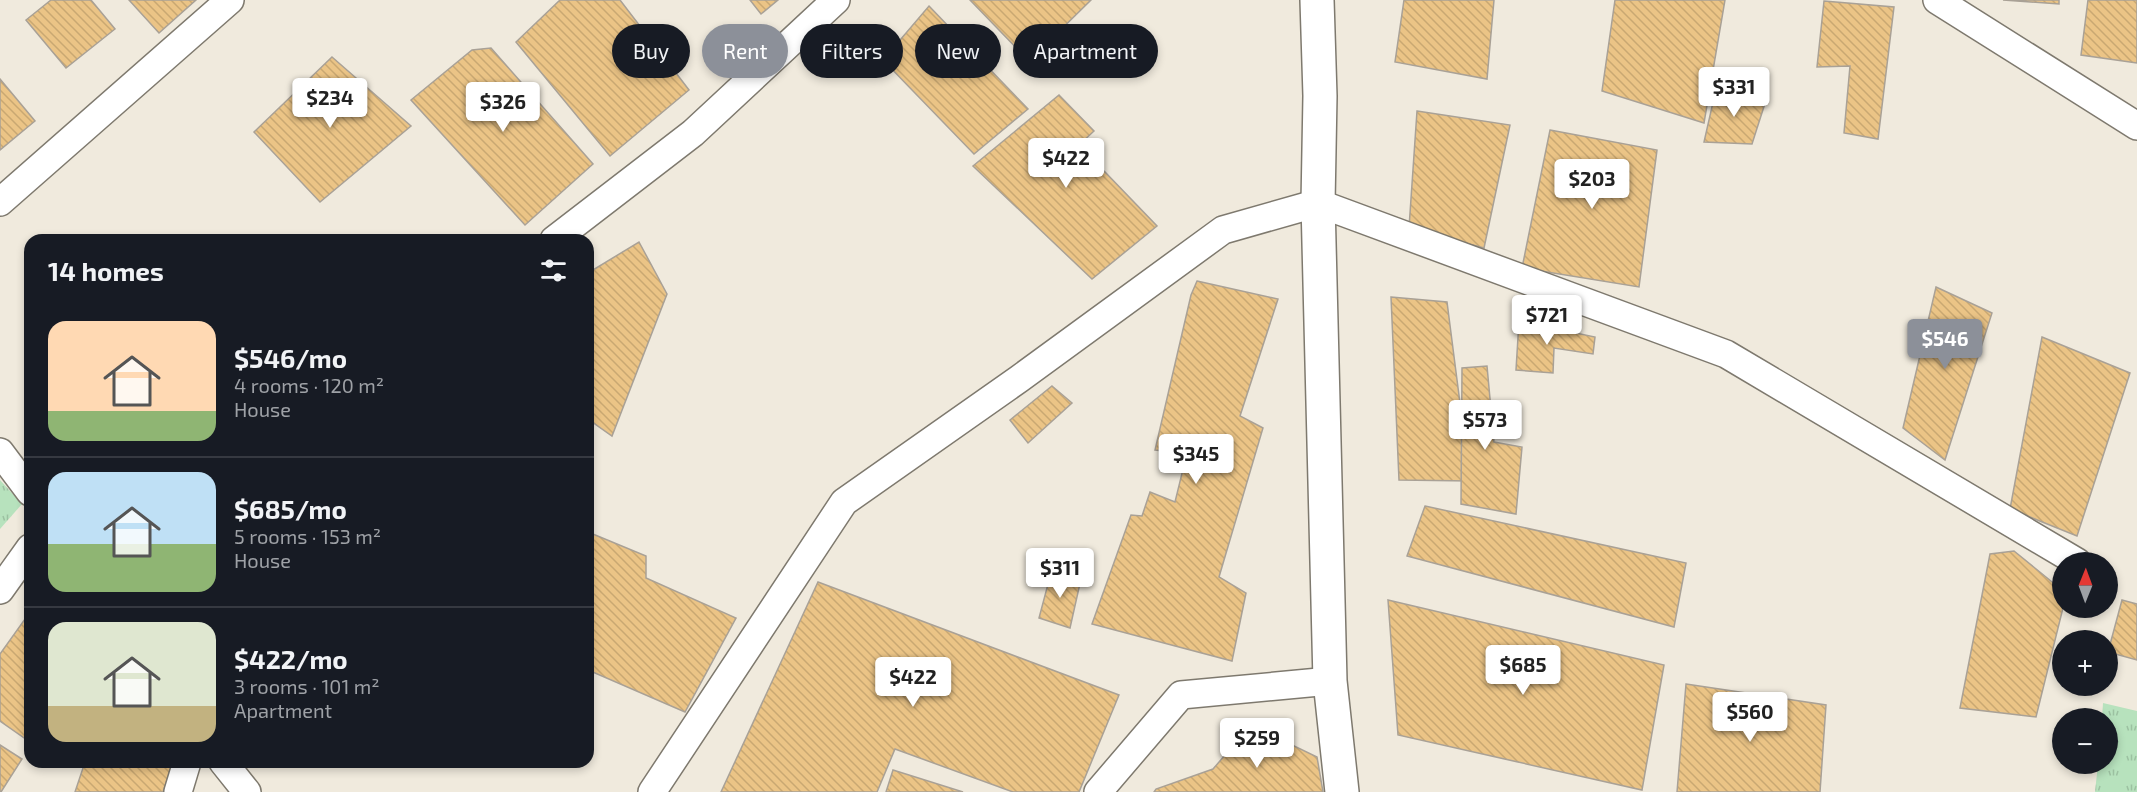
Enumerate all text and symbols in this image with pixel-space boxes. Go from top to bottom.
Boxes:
chip: Buy [612,24,690,78]
chip: Rent [702,24,788,78]
chip: Filters [800,24,903,78]
chip: New [915,24,1001,78]
chip: Apartment [1013,24,1158,78]
pin: $331 [1698,67,1770,118]
text: $331 [1713,74,1755,98]
pin: $234 [294,78,366,129]
pin: $326 [467,82,539,133]
text: $234 [306,85,354,109]
text: $326 [480,89,526,113]
pin: $422 [1030,138,1102,189]
text: $422 [1042,145,1090,169]
pin: $203 [1556,159,1628,210]
text: $203 [1568,166,1616,190]
icon: filters [537,254,570,287]
text: 14 homes [48,255,164,286]
pin: $721 [1511,295,1583,346]
text: $721 [1526,302,1568,326]
pin: $546 [1909,319,1981,370]
text: $546 [1921,326,1969,350]
text: $546/mo [234,342,347,373]
icon: home [96,345,168,417]
text: 4 rooms · 120 m² [234,373,384,397]
text: House [234,397,291,421]
pin: $573 [1449,400,1521,451]
text: $573 [1463,407,1507,431]
pin: $345 [1160,434,1232,485]
text: $345 [1173,441,1219,465]
text: $685/mo [234,493,347,524]
icon: home [96,496,168,568]
text: 5 rooms · 153 m² [234,524,381,548]
text: House [234,548,291,572]
pin: $311 [1024,548,1096,599]
north arrow [2052,552,2118,618]
map controls [2052,552,2118,774]
text: $311 [1040,555,1080,579]
button: + [2052,630,2118,696]
text: $422/mo [234,643,348,674]
pin: $685 [1487,645,1559,696]
icon: home [96,646,168,718]
text: $685 [1500,652,1546,676]
pin: $422 [877,657,949,708]
text: $422 [889,664,937,688]
text: 3 rooms · 101 m² [234,674,380,698]
pin: $560 [1714,692,1786,743]
text: Apartment [234,698,332,722]
text: $560 [1726,699,1774,723]
button: − [2052,708,2118,774]
pin: $259 [1221,718,1293,769]
text: $259 [1234,725,1280,749]

